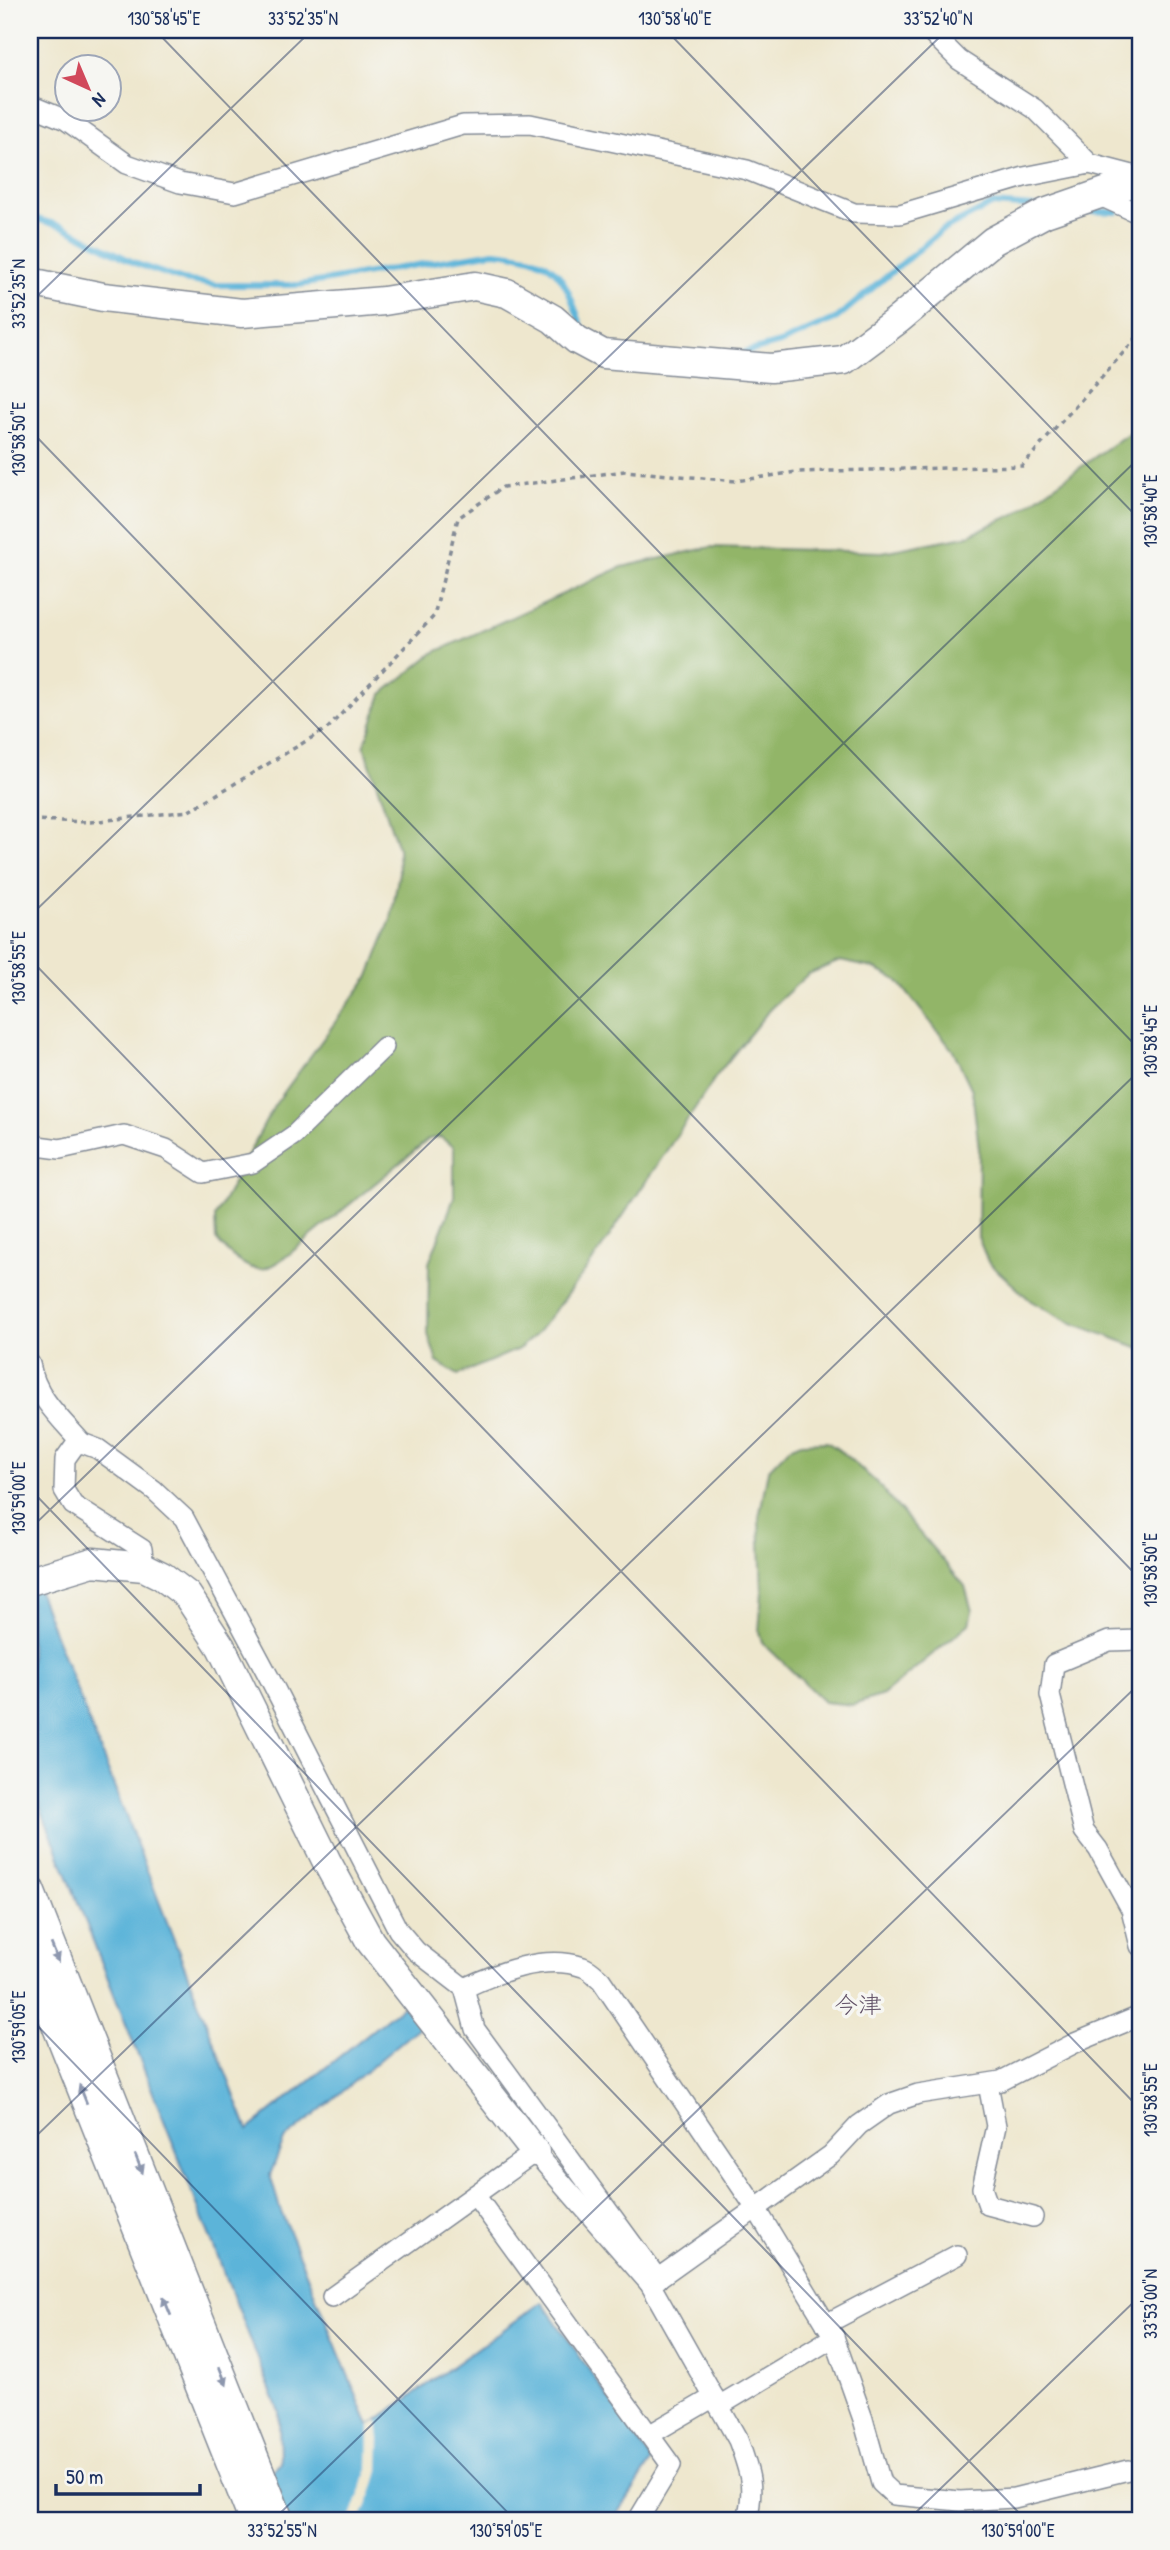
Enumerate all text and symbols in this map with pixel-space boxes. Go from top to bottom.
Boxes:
text: 130°58'45"E [128,6,201,31]
text: 33°52'35"N [268,6,338,31]
text: 130°58'40"E [638,6,712,31]
text: 33°52'40"N [903,6,973,31]
north arrow [52,52,122,122]
text: N [87,87,112,113]
text: 33°52'35"N [6,259,31,329]
text: 130°58'50"E [6,402,31,476]
text: 130°58'40"E [1138,474,1163,548]
text: 130°58'55"E [6,931,31,1005]
text: 130°58'45"E [1138,1004,1163,1077]
text: 130°59'00"E [6,1461,31,1535]
text: 130°58'50"E [1138,1533,1163,1607]
one-way arrow [49,1943,60,1964]
district label: 今津 [834,1988,882,2020]
text: 130°59'05"E [6,1990,31,2064]
text: 130°58'55"E [1138,2063,1163,2137]
one-way arrow [78,2084,89,2105]
one-way arrow [133,2154,144,2175]
text: 33°53'00"N [1138,2269,1163,2339]
one-way arrow [162,2295,173,2316]
one-way arrow [217,2366,228,2387]
scale bar [56,2452,200,2496]
text: 50 m [66,2462,103,2491]
text: 33°52'55"N [247,2518,317,2543]
text: 130°59'05"E [469,2518,543,2543]
text: 130°59'00"E [981,2518,1055,2543]

